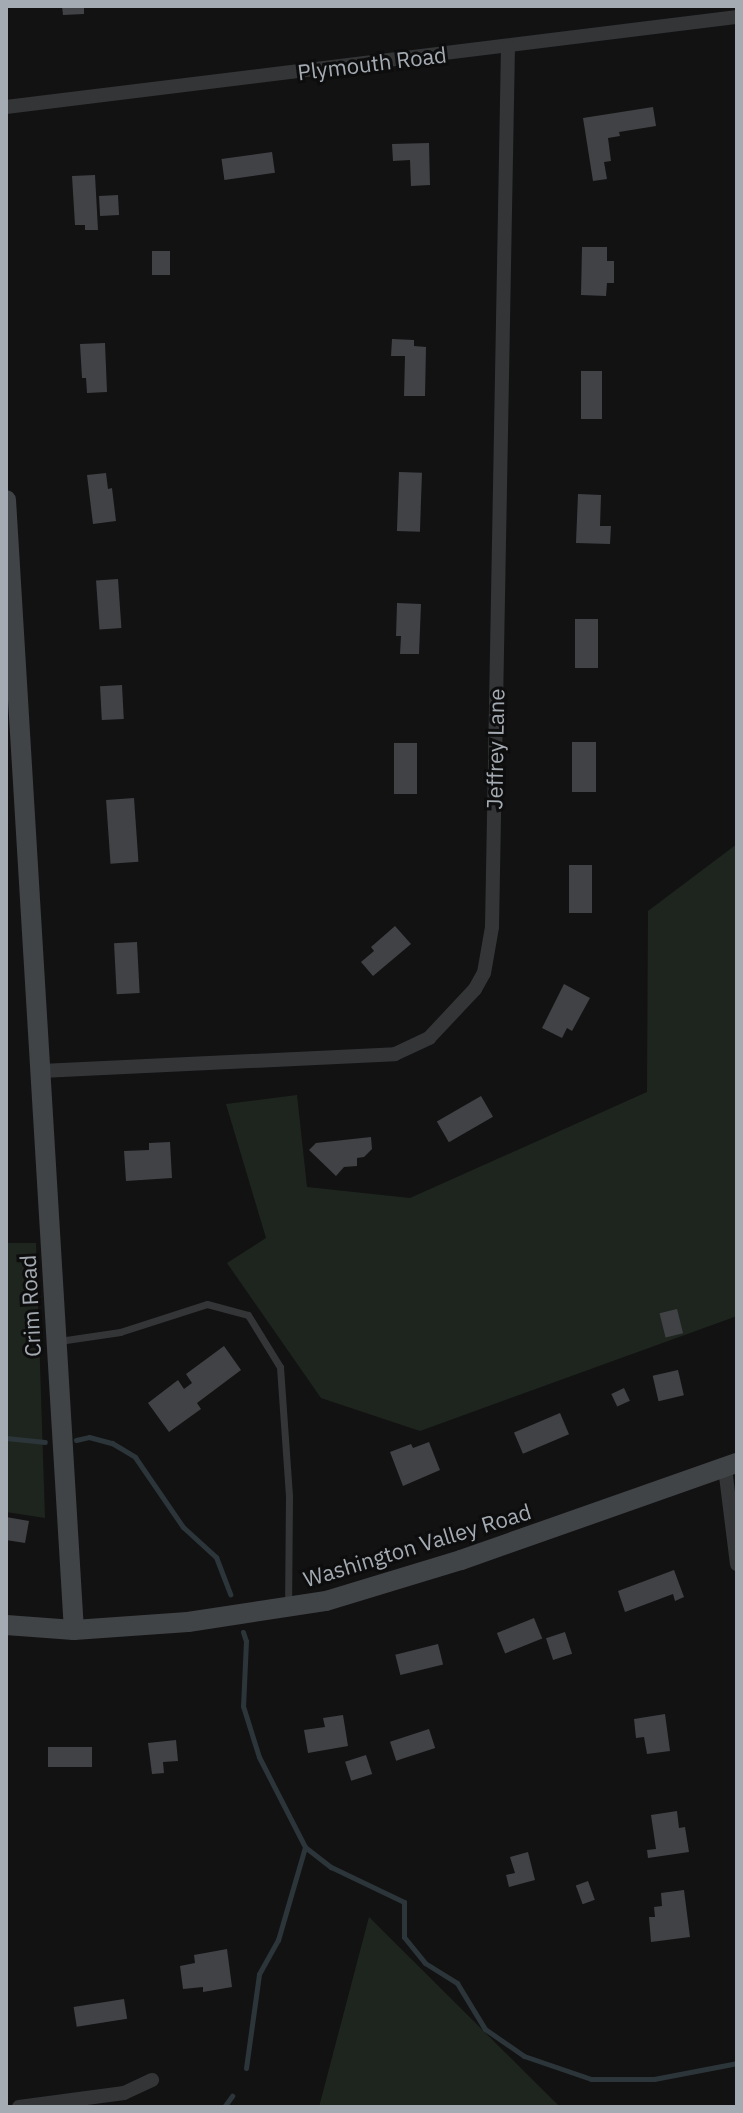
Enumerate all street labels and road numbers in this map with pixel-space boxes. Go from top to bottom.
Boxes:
street label: Plymouth Road [296,41,448,85]
street label: Jeffrey Lane [481,688,509,810]
street label: Crim Road [14,1254,46,1358]
street label: Washington Valley Road [300,1498,534,1592]

